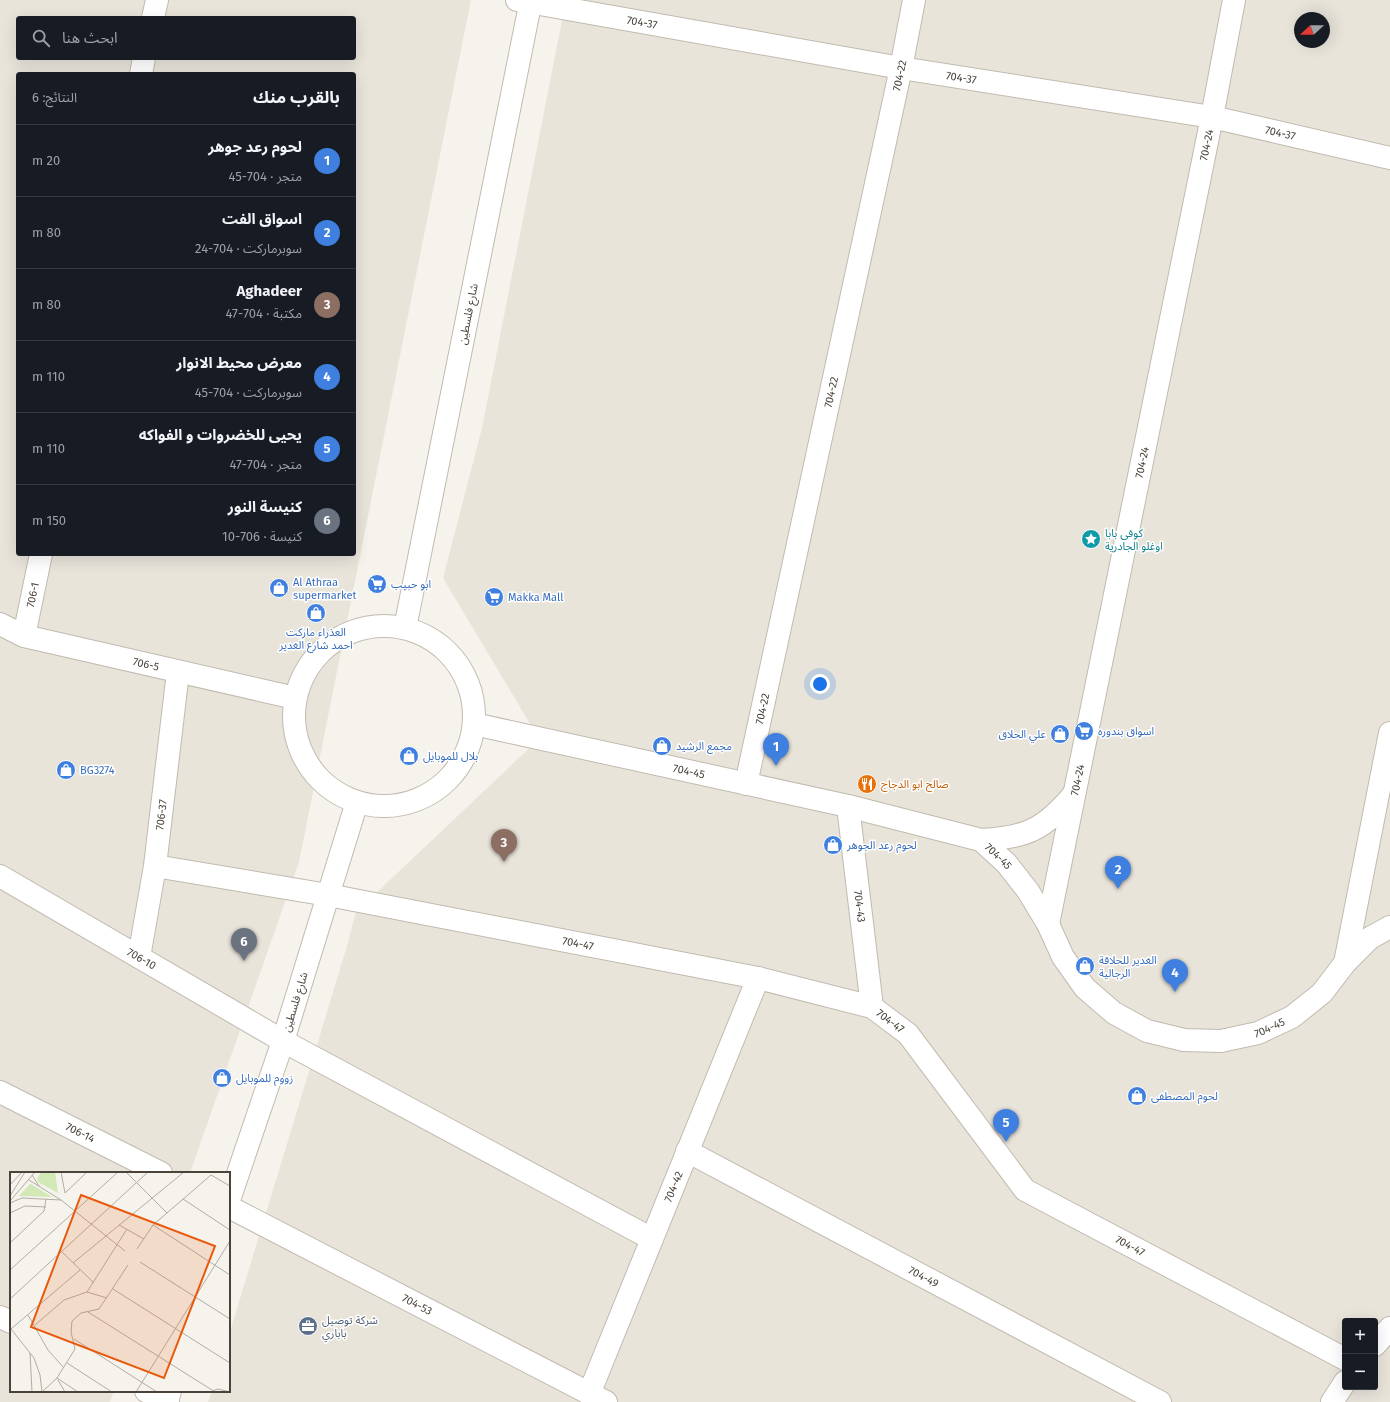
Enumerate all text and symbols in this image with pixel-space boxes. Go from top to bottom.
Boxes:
north arrow [1294,12,1330,48]
street label: 704-37 [626,14,658,32]
search box [16,16,356,60]
icon: search [30,27,52,49]
text: ابحث هنا [62,29,118,47]
street label: 704-22 [890,59,909,92]
street label: 704-37 [945,69,978,87]
text: بالقرب منك [253,87,340,108]
text: النتائج: 6 [32,90,77,105]
street label: 704-37 [1264,123,1297,143]
street label: 704-24 [1197,128,1216,162]
text: لحوم رعد جوهر [208,138,302,156]
text: 20 m [32,153,60,168]
text: 1 [324,153,330,168]
text: متجر · 704-45 [229,169,302,184]
text: اسواق الفت [222,210,302,228]
text: 80 m [32,225,61,240]
text: 2 [324,225,330,240]
text: سوبرماركت · 704-24 [195,241,302,256]
text: Aghadeer [236,282,302,300]
street label: شارع فلسطين [456,282,482,346]
text: 80 m [32,297,61,312]
text: 3 [324,297,330,312]
text: مكتبة · 704-47 [225,306,302,321]
text: معرض محيط الانوار [176,354,302,372]
text: 110 m [32,369,65,384]
text: 4 [323,369,331,384]
street label: 704-22 [822,375,841,409]
text: سوبرماركت · 704-45 [195,385,302,400]
text: يحيى للخضروات و الفواكه [139,426,302,444]
text: 110 m [32,441,65,456]
text: 5 [324,441,330,456]
street label: 704-24 [1133,446,1152,479]
text: متجر · 704-47 [229,457,302,472]
text: كنيسة النور [228,498,302,516]
text: 150 m [32,513,66,528]
text: 6 [323,513,331,528]
place label: كوفي بابا اوغلو الجادرية [1105,527,1163,553]
place icon: كوفي بابا اوغلو الجادرية [1080,528,1102,550]
text: كنيسة · 706-10 [222,529,302,544]
supermarket icon: ابو حبيب [366,573,388,595]
place label: Al Athraa supermarket [293,576,356,602]
shop icon: Al Athraa supermarket [268,577,290,599]
place label: ابو حبيب [391,578,431,591]
street label: 706-1 [24,581,42,609]
supermarket icon: Makka Mall [483,586,505,608]
place label: Makka Mall [508,591,563,604]
shop icon: العذراء ماركت احمد شارع الغدير [305,602,327,624]
place label: العذراء ماركت احمد شارع الغدير [278,626,353,653]
street label: 706-5 [131,655,161,674]
your location [810,674,830,694]
street label: 704-22 [753,692,772,726]
supermarket icon: اسواق بندوره [1073,720,1095,742]
shop icon: علي الحلاق [1049,723,1071,745]
place label: اسواق بندوره [1098,725,1154,738]
place label: علي الحلاق [999,728,1046,744]
pin: 1 [763,733,789,766]
shop icon: مجمع الرشيد [651,735,673,757]
place label: مجمع الرشيد [676,740,732,754]
shop icon: بلال للموبايل [398,745,420,767]
place label: بلال للموبايل [423,750,478,763]
shop icon: BG3274 [55,759,77,781]
street label: 704-45 [672,762,706,782]
street label: 704-24 [1068,763,1087,797]
place label: BG3274 [80,764,115,777]
restaurant icon: صالح ابو الدجاج [856,773,878,795]
place label: صالح ابو الدجاج [881,778,949,792]
street label: 706-37 [153,799,170,831]
pin: 3 [491,829,517,862]
shop icon: لحوم رعد الجوهر [822,834,844,856]
place label: لحوم رعد الجوهر [846,839,917,853]
street label: 704-45 [982,841,1015,872]
pin: 2 [1105,856,1131,889]
street label: 704-43 [851,890,868,923]
pin: 6 [231,928,257,961]
street label: 704-47 [561,934,595,953]
street label: 706-10 [125,946,158,973]
place label: الغدير للحلاقة الرجالية [1099,954,1157,980]
shop icon: الغدير للحلاقة الرجالية [1074,955,1096,977]
pin: 4 [1162,959,1188,992]
street label: شارع فلسطين [280,970,312,1034]
street label: 704-47 [874,1007,907,1036]
street label: 704-45 [1253,1015,1287,1041]
shop icon: زووم للموبايل [211,1067,233,1089]
place label: زووم للموبايل [236,1072,293,1086]
shop icon: لحوم المصطفى [1126,1085,1148,1107]
place label: لحوم المصطفى [1151,1090,1218,1104]
pin: 5 [993,1109,1019,1142]
street label: 706-14 [63,1120,97,1146]
street label: 704-42 [662,1169,686,1204]
inset map [10,1172,230,1392]
street label: 704-47 [1113,1233,1147,1259]
street label: 704-49 [906,1264,941,1291]
street label: 704-53 [400,1292,434,1318]
place label: شركة توصيل باباري [322,1314,378,1343]
office icon: شركة توصيل باباري [297,1315,319,1337]
map controls [1342,1318,1378,1390]
button: + [1342,1318,1378,1354]
button: − [1342,1354,1378,1390]

